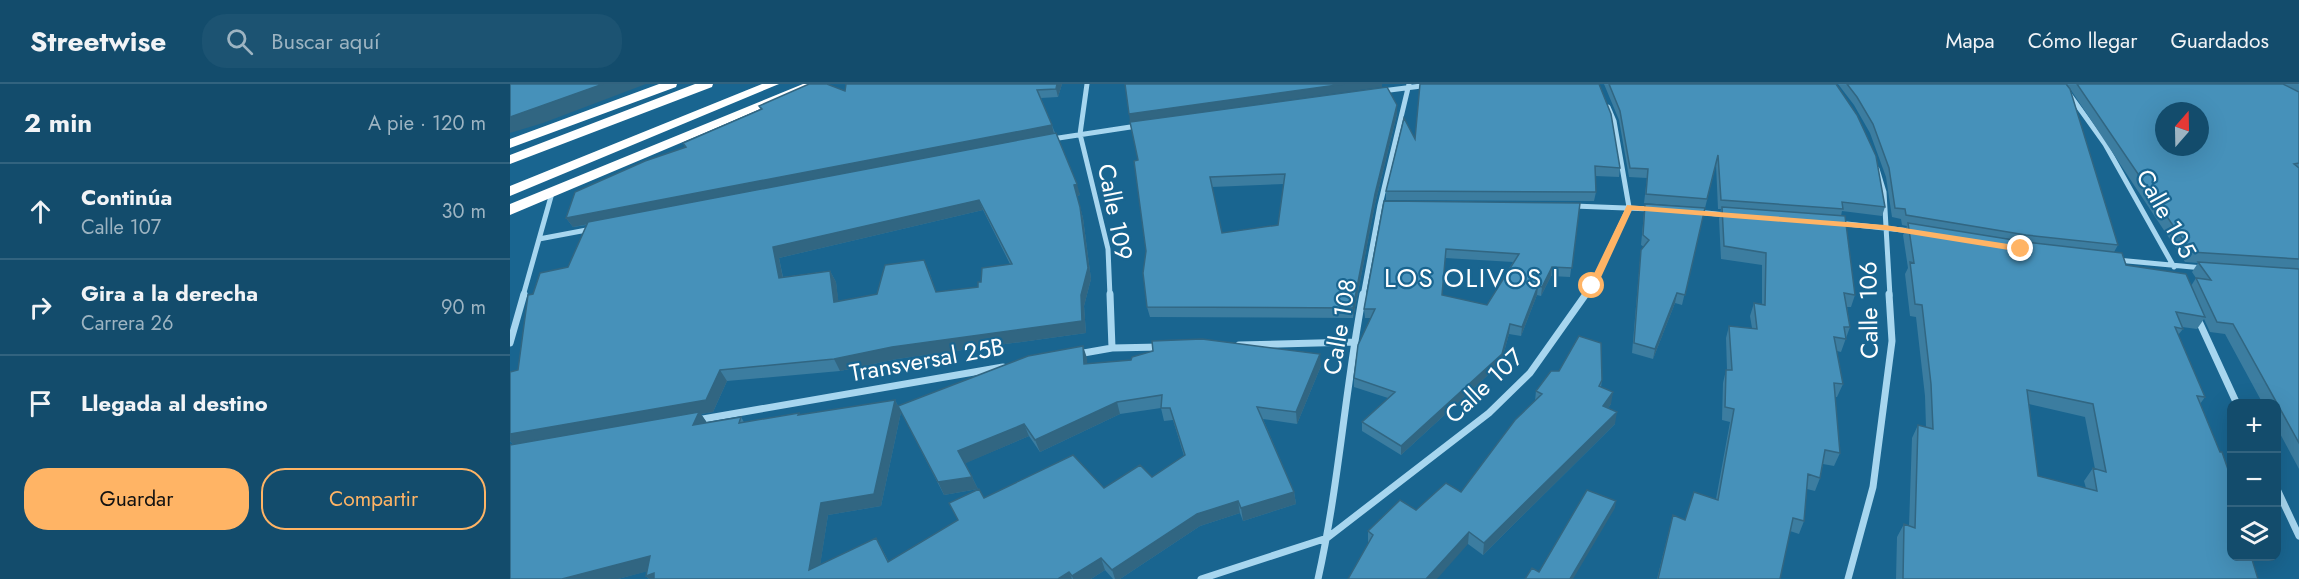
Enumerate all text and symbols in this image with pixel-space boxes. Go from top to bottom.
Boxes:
search box [202,14,622,68]
text: Streetwise [30,21,166,62]
icon: search [223,25,256,58]
text: Buscar aquí [271,25,380,57]
text: Mapa [1945,26,1995,56]
text: Cómo llegar [2028,26,2137,56]
text: Guardados [2170,26,2269,56]
north arrow [2155,102,2209,156]
text: 2 min [24,104,92,142]
text: A pie · 120 m [368,109,486,138]
street label: Calle 109 [1089,161,1142,263]
street label: Calle 105 [2128,163,2205,265]
text: Continúa [81,181,172,213]
icon: ahead [24,195,57,228]
text: 30 m [441,197,486,226]
text: Calle 107 [81,213,161,242]
route end [2007,235,2033,261]
district label: LOS OLIVOS I [1384,259,1560,297]
street label: Calle 106 [1850,261,1887,359]
route start [1578,272,1604,298]
street label: Calle 108 [1314,276,1365,378]
text: Gira a la derecha [81,277,258,309]
icon: right [24,291,57,324]
text: 90 m [441,293,486,322]
text: Carrera 26 [81,309,173,338]
street label: Transversal 25B [847,329,1007,390]
street label: Calle 107 [1436,340,1531,431]
icon: arrive [24,387,57,420]
text: Llegada al destino [81,387,268,419]
map controls [2227,399,2281,561]
button: + [2227,399,2281,453]
button: − [2227,453,2281,507]
button: Guardar [24,468,249,530]
button: Compartir [261,468,486,530]
button: layers [2227,507,2281,561]

